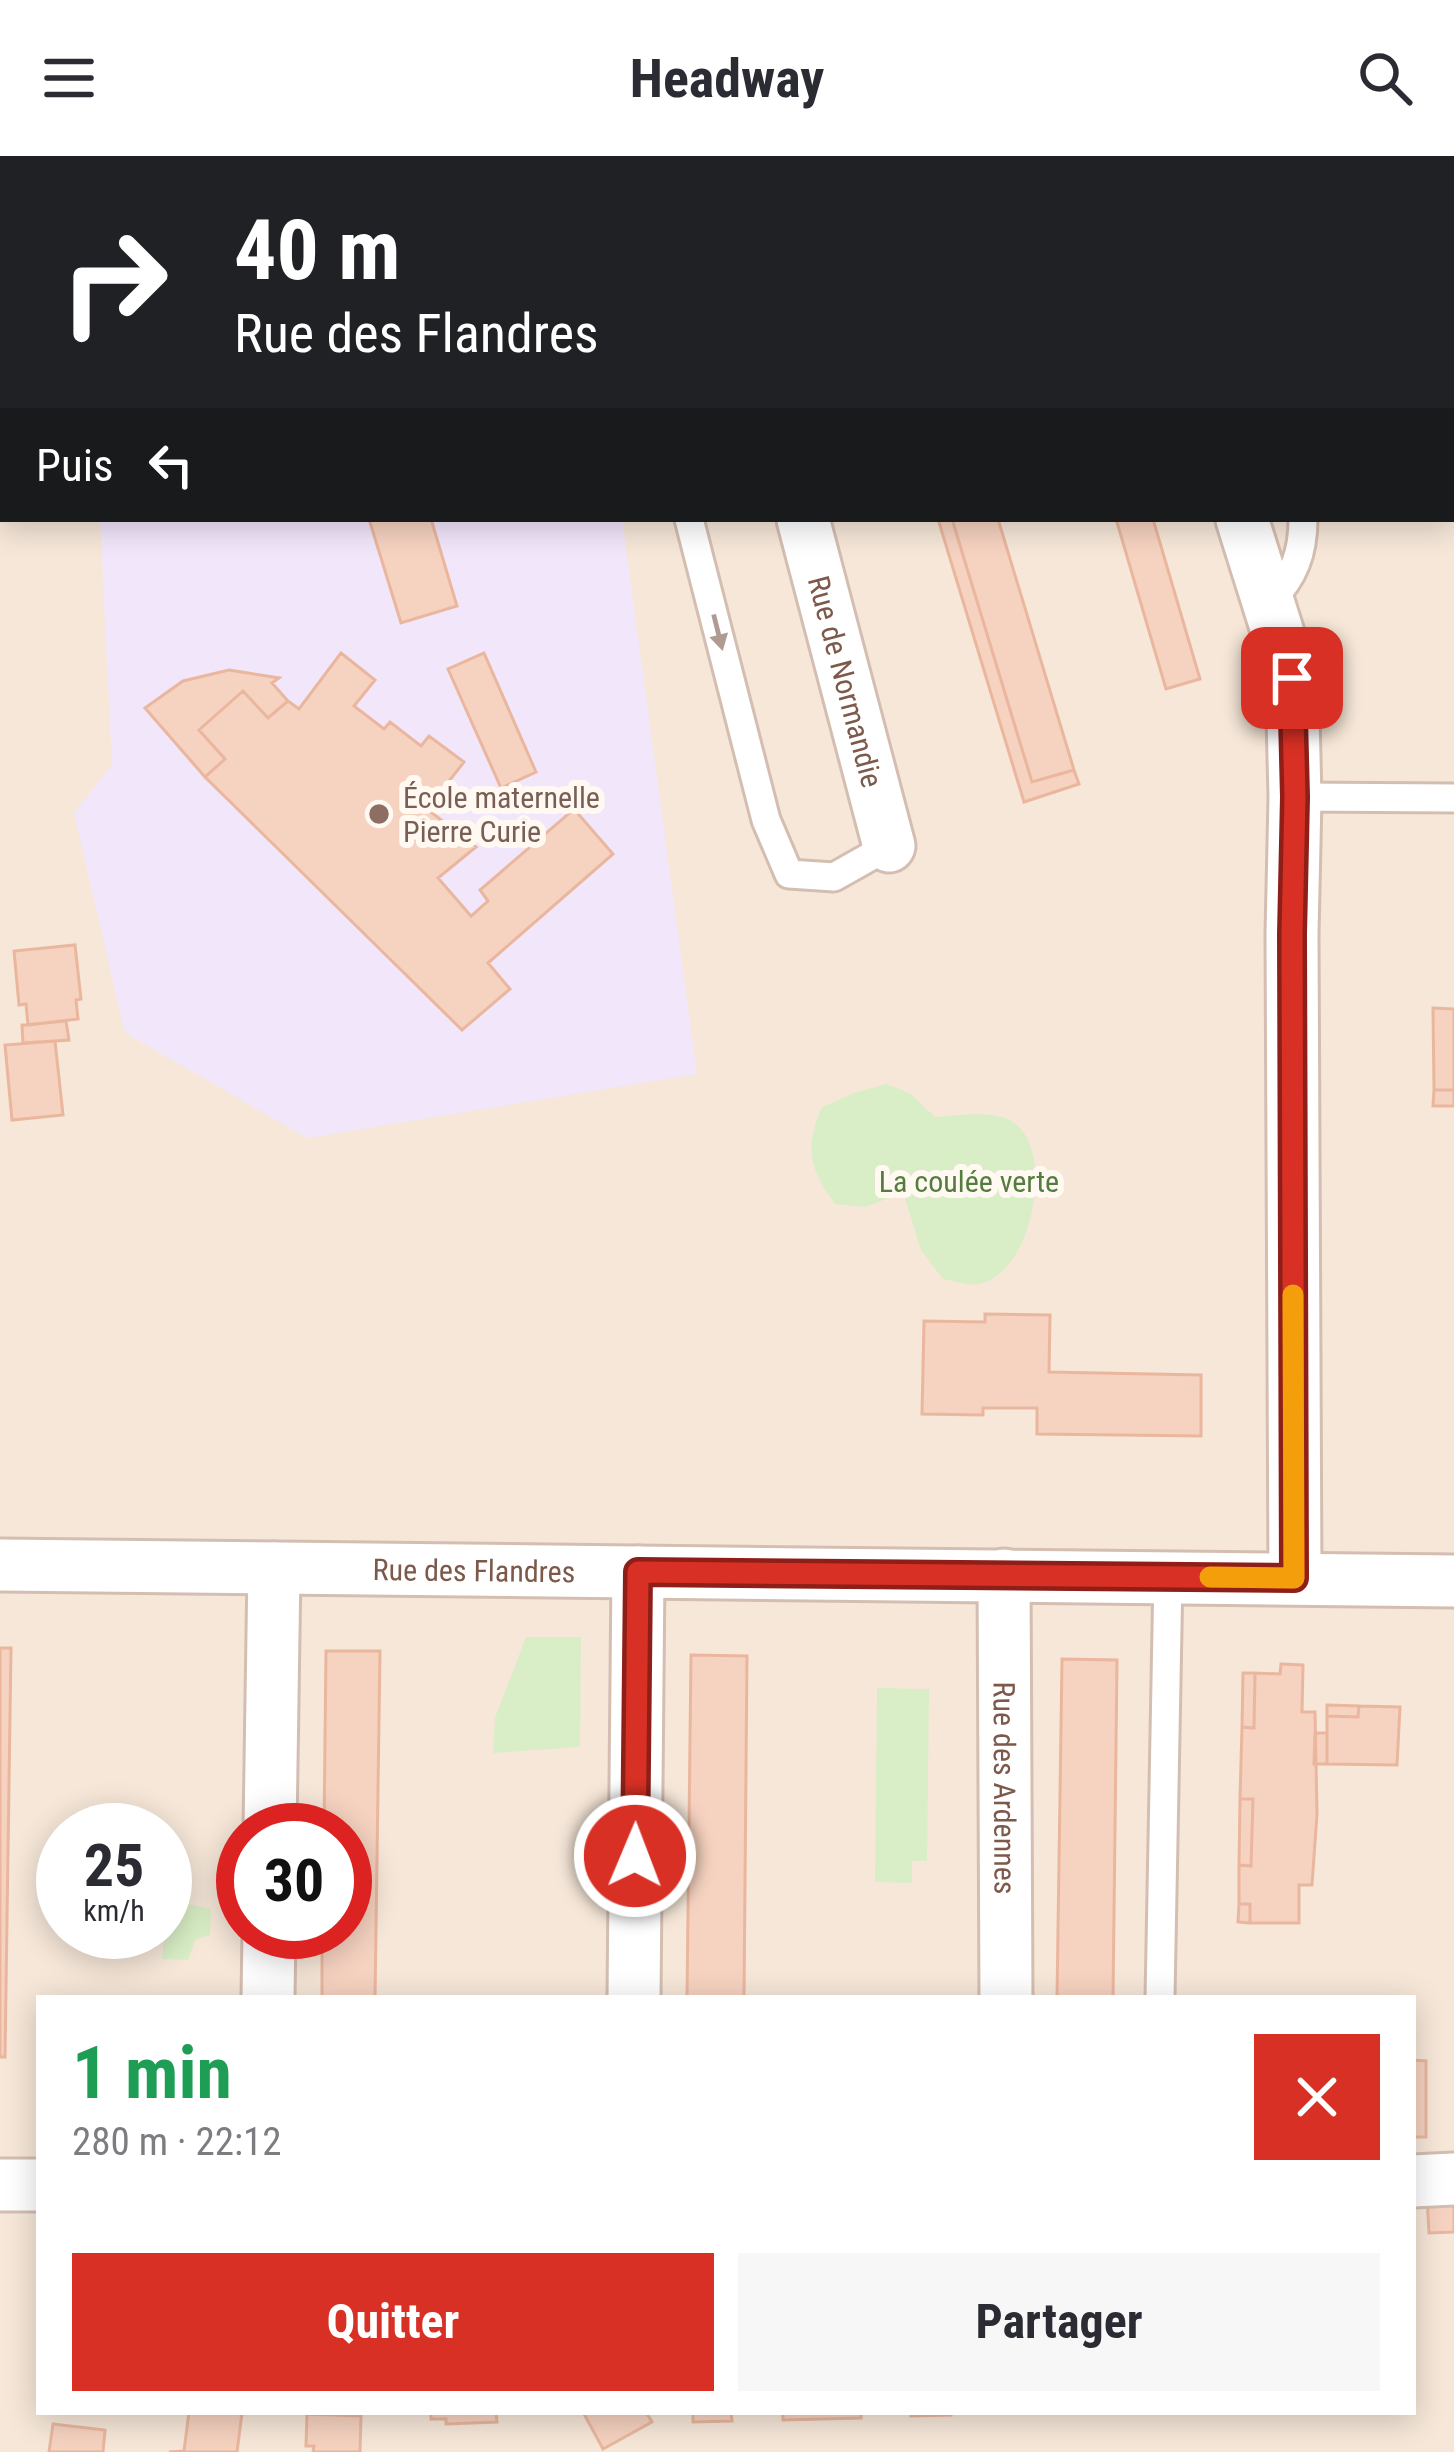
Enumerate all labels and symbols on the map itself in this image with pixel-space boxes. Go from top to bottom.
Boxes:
street label: Rue de Normandie [801,572,890,791]
one-way arrow [709,614,728,651]
pin [1241,627,1343,729]
place label: École maternelle Pierre Curie [403,780,600,849]
marker: École maternelle Pierre Curie [366,801,392,827]
park label: La coulée verte [879,1164,1059,1199]
street label: Rue des Flandres [372,1552,576,1589]
street label: Rue des Ardennes [987,1681,1023,1895]
position arrow [572,1793,698,1919]
speed limit sign: 30 [216,1803,372,1959]

